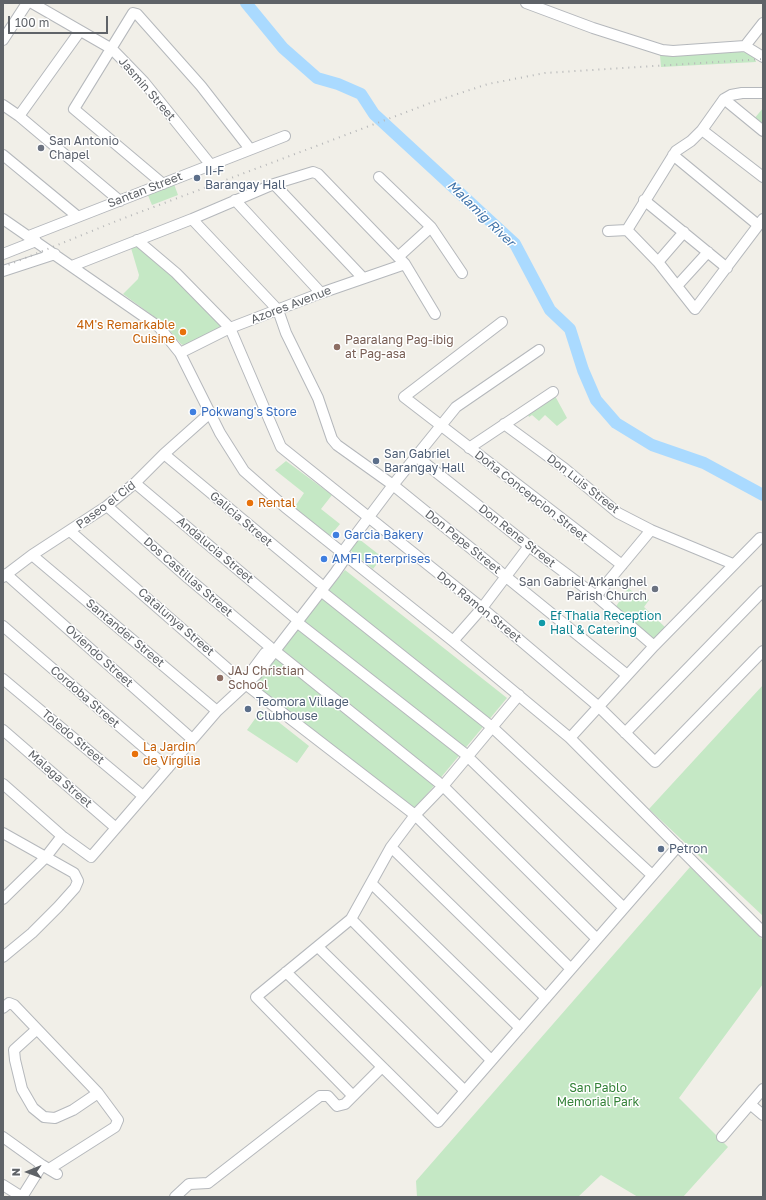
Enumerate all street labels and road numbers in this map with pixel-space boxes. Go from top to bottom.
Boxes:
street label: Jasmin Street [115,54,179,124]
street label: Santan Street [105,169,185,211]
street label: Azores Avenue [249,283,333,327]
street label: Doña Concepcion Street [472,447,590,545]
street label: Don Luis Street [544,451,622,517]
street label: Paseo el Cid [73,478,139,532]
street label: Galicia Street [207,489,275,549]
street label: Don Rene Street [476,501,558,571]
street label: Don Pepe Street [422,507,504,577]
street label: Andalucia Street [174,514,256,586]
street label: Dos Castillas Street [140,534,236,620]
street label: Don Ramon Street [434,569,524,645]
street label: Catalunya Street [135,585,217,659]
street label: Santander Street [83,596,167,670]
street label: Oviendo Street [62,622,136,690]
street label: Cordoba Street [47,663,123,731]
street label: Toledo Street [39,707,107,767]
street label: Malaga Street [25,747,95,811]

